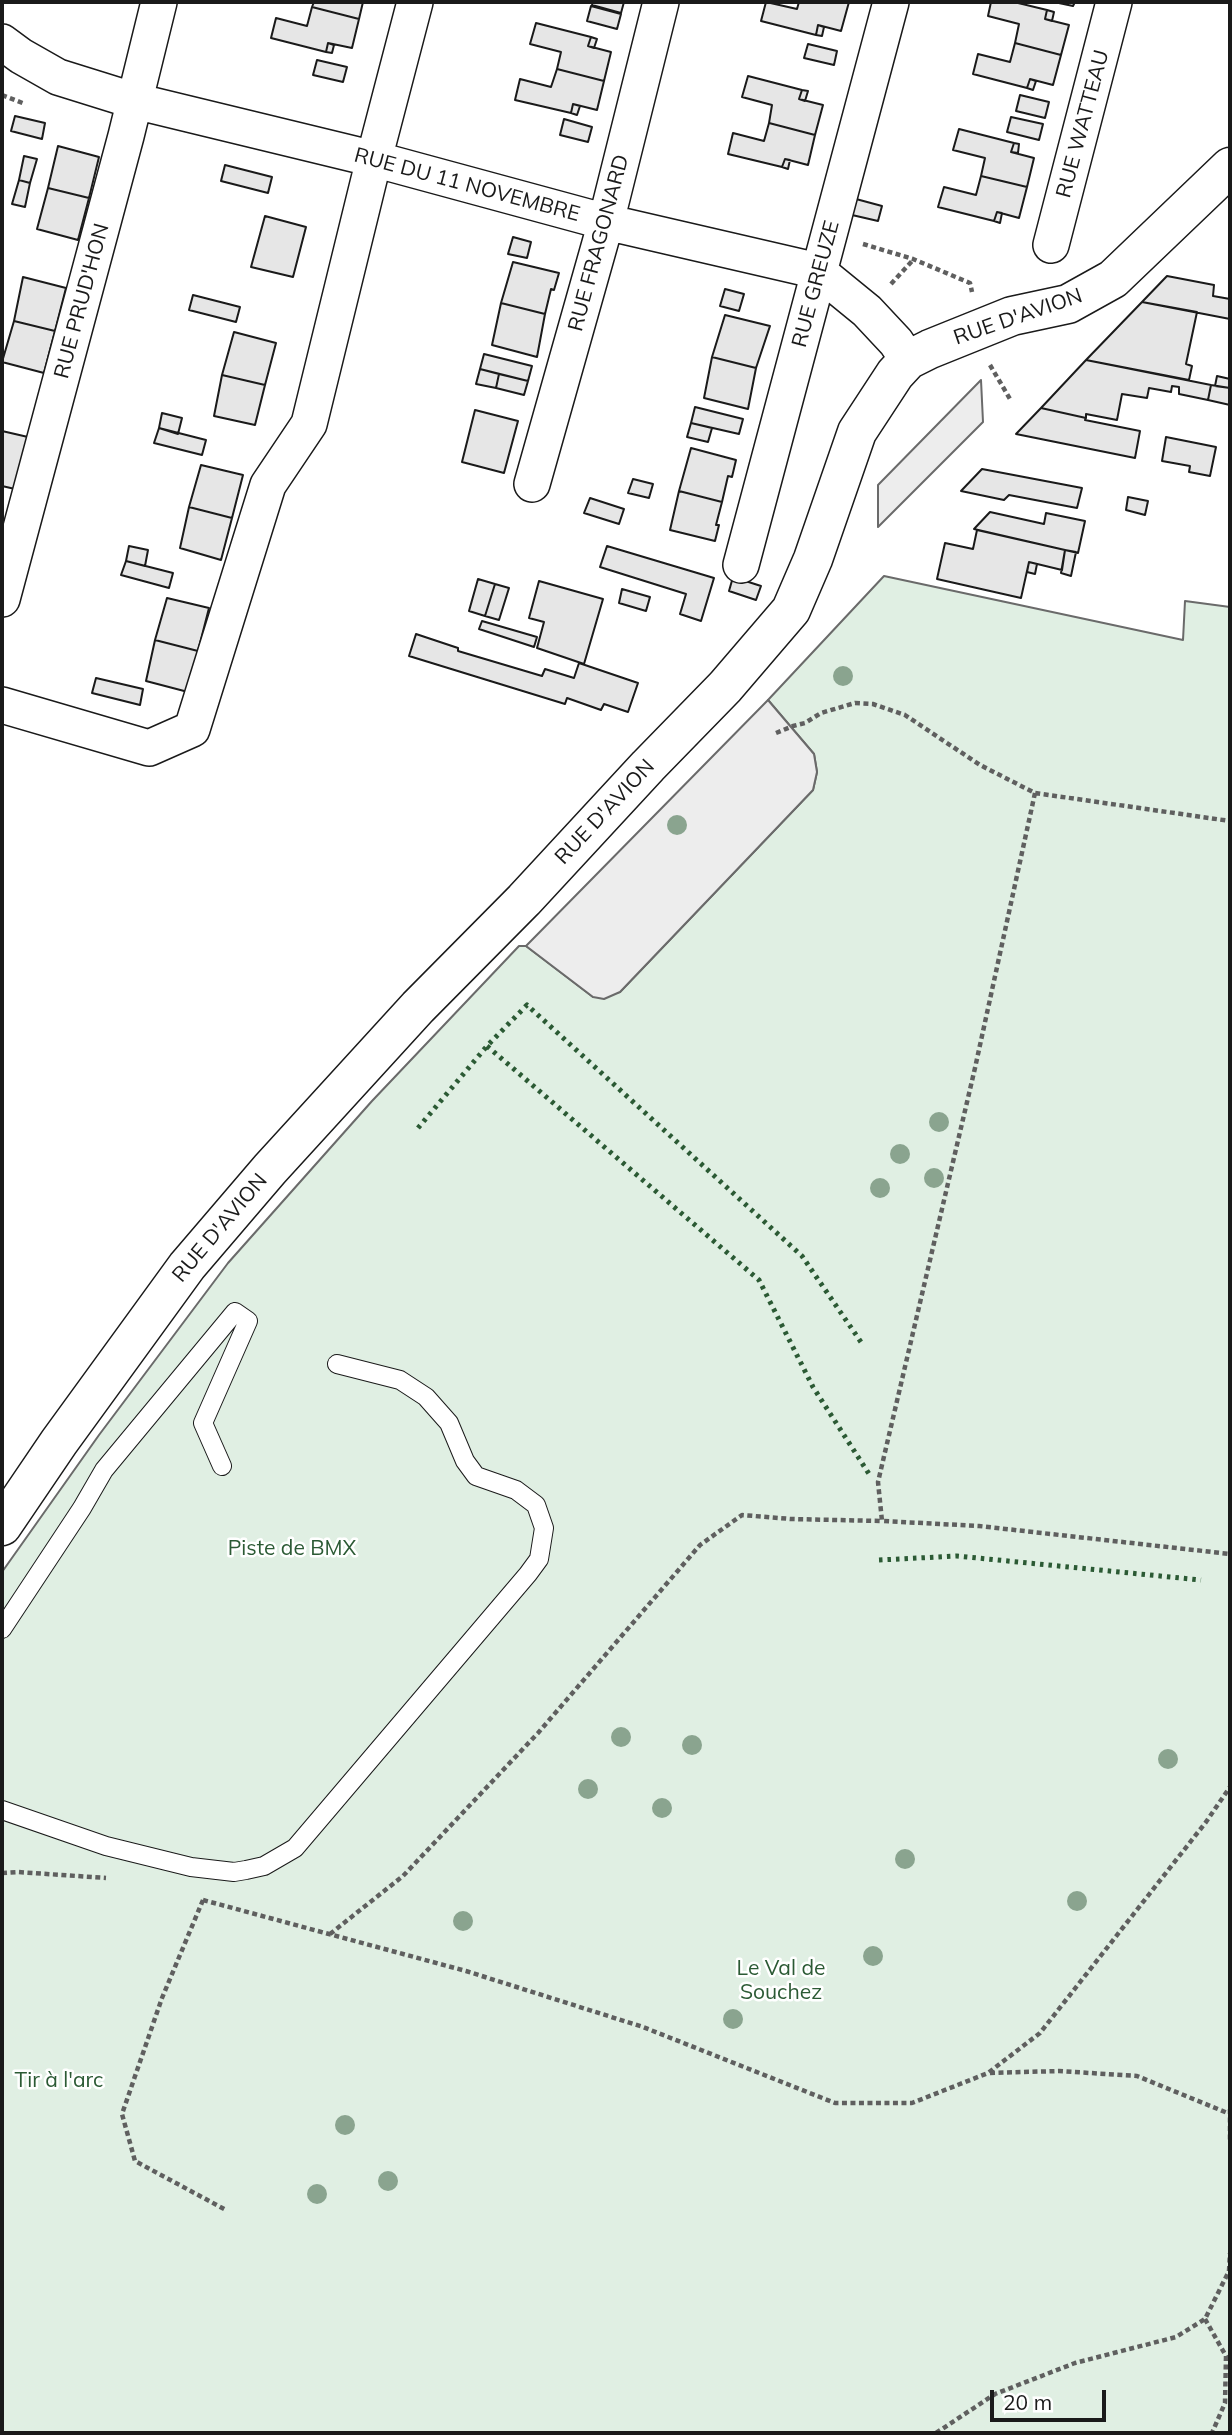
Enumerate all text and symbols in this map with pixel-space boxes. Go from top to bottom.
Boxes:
street label: RUE WATTEAU [1051,47,1115,201]
street label: RUE DU 11 NOVEMBRE [351,143,583,227]
street label: RUE FRAGONARD [563,152,635,334]
street label: RUE GREUZE [787,218,845,350]
street label: RUE PRUD'HON [49,221,115,381]
street label: RUE D'AVION [950,283,1086,351]
street label: RUE D'AVION [550,754,660,870]
street label: RUE D'AVION [167,1168,273,1288]
park label: Piste de BMX [228,1536,356,1562]
park label: Le Val de Souchez [737,1956,825,2006]
park label: Tir à l'arc [15,2068,103,2094]
scale bar [994,2376,1110,2420]
text: 20 m [1003,2389,1052,2415]

